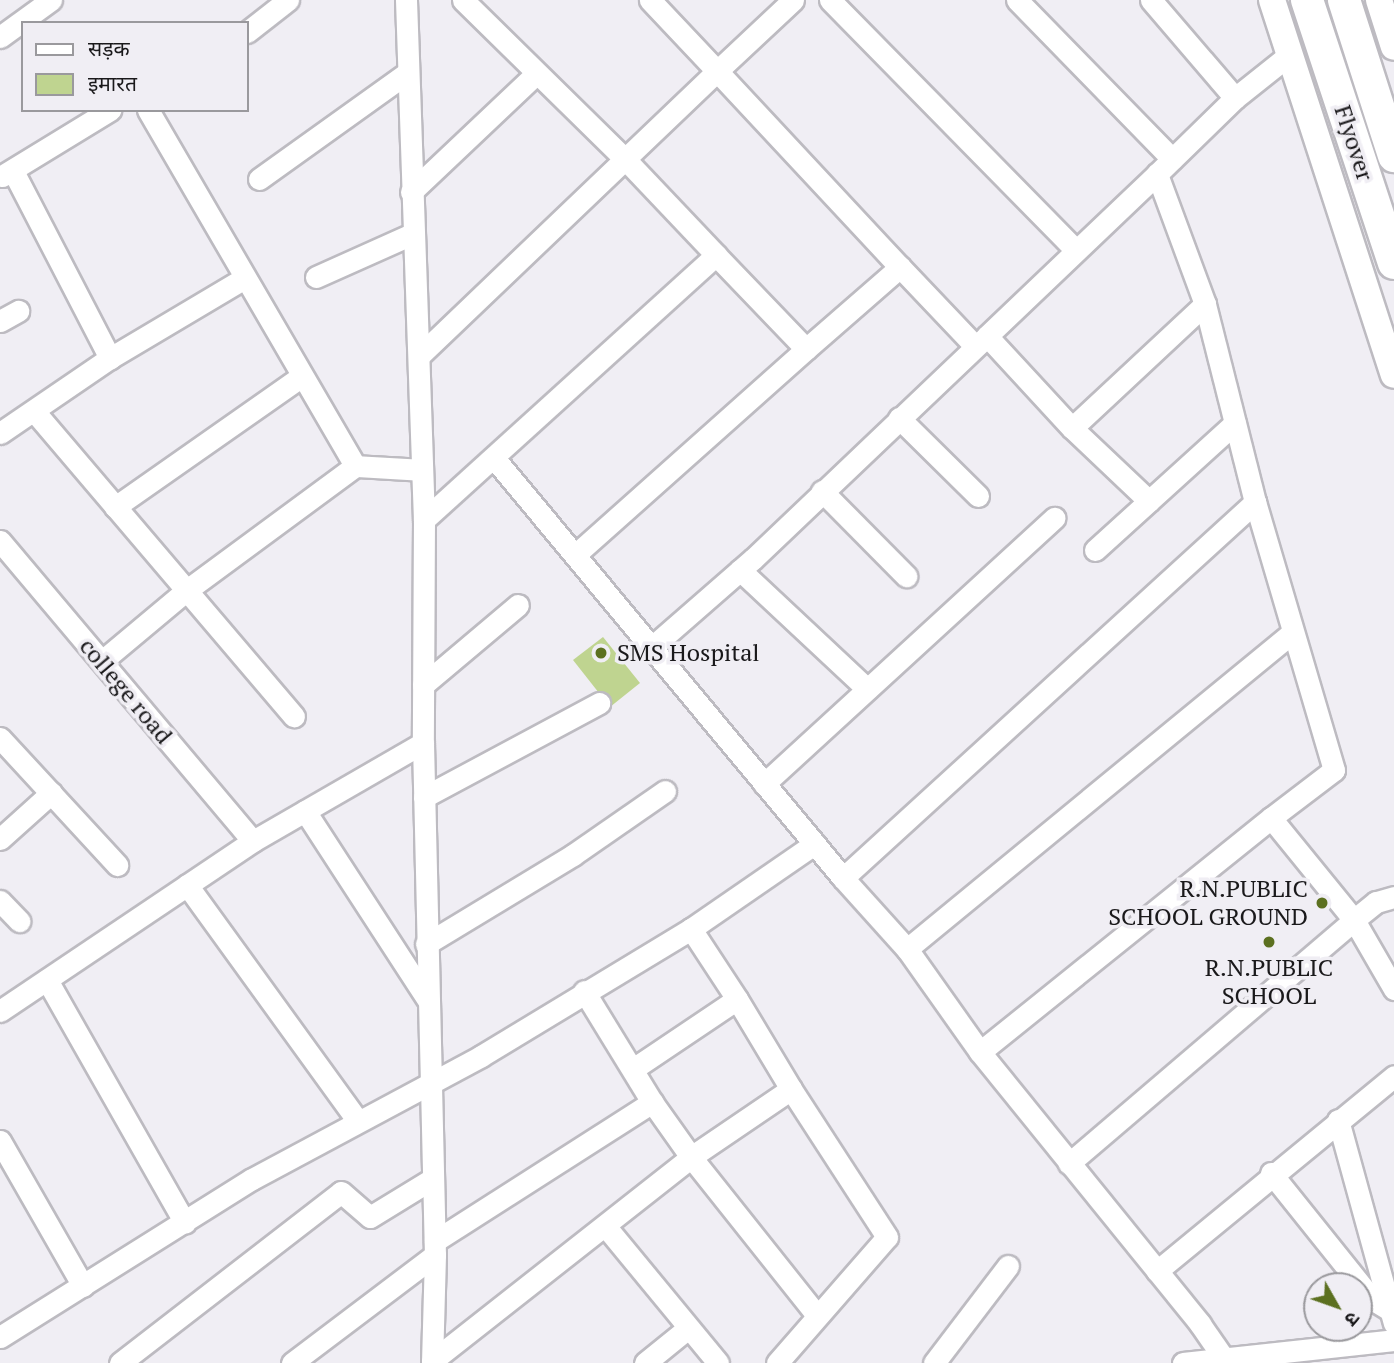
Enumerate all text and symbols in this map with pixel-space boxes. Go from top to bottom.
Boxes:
legend [21,21,248,112]
text: सड़क [88,34,130,62]
text: इमारत [88,69,137,97]
street label: Flyover [1328,102,1380,184]
street label: college road [74,632,178,750]
place label: SMS Hospital [617,639,760,667]
marker: SMS Hospital [591,643,611,663]
place label: R.N.PUBLIC SCHOOL GROUND [1108,875,1308,931]
marker: R.N.PUBLIC SCHOOL GROUND [1314,895,1330,911]
marker: R.N.PUBLIC SCHOOL [1261,934,1277,950]
place label: R.N.PUBLIC SCHOOL [1205,954,1333,1010]
north arrow [1303,1272,1373,1342]
text: उ [1340,1307,1366,1332]

